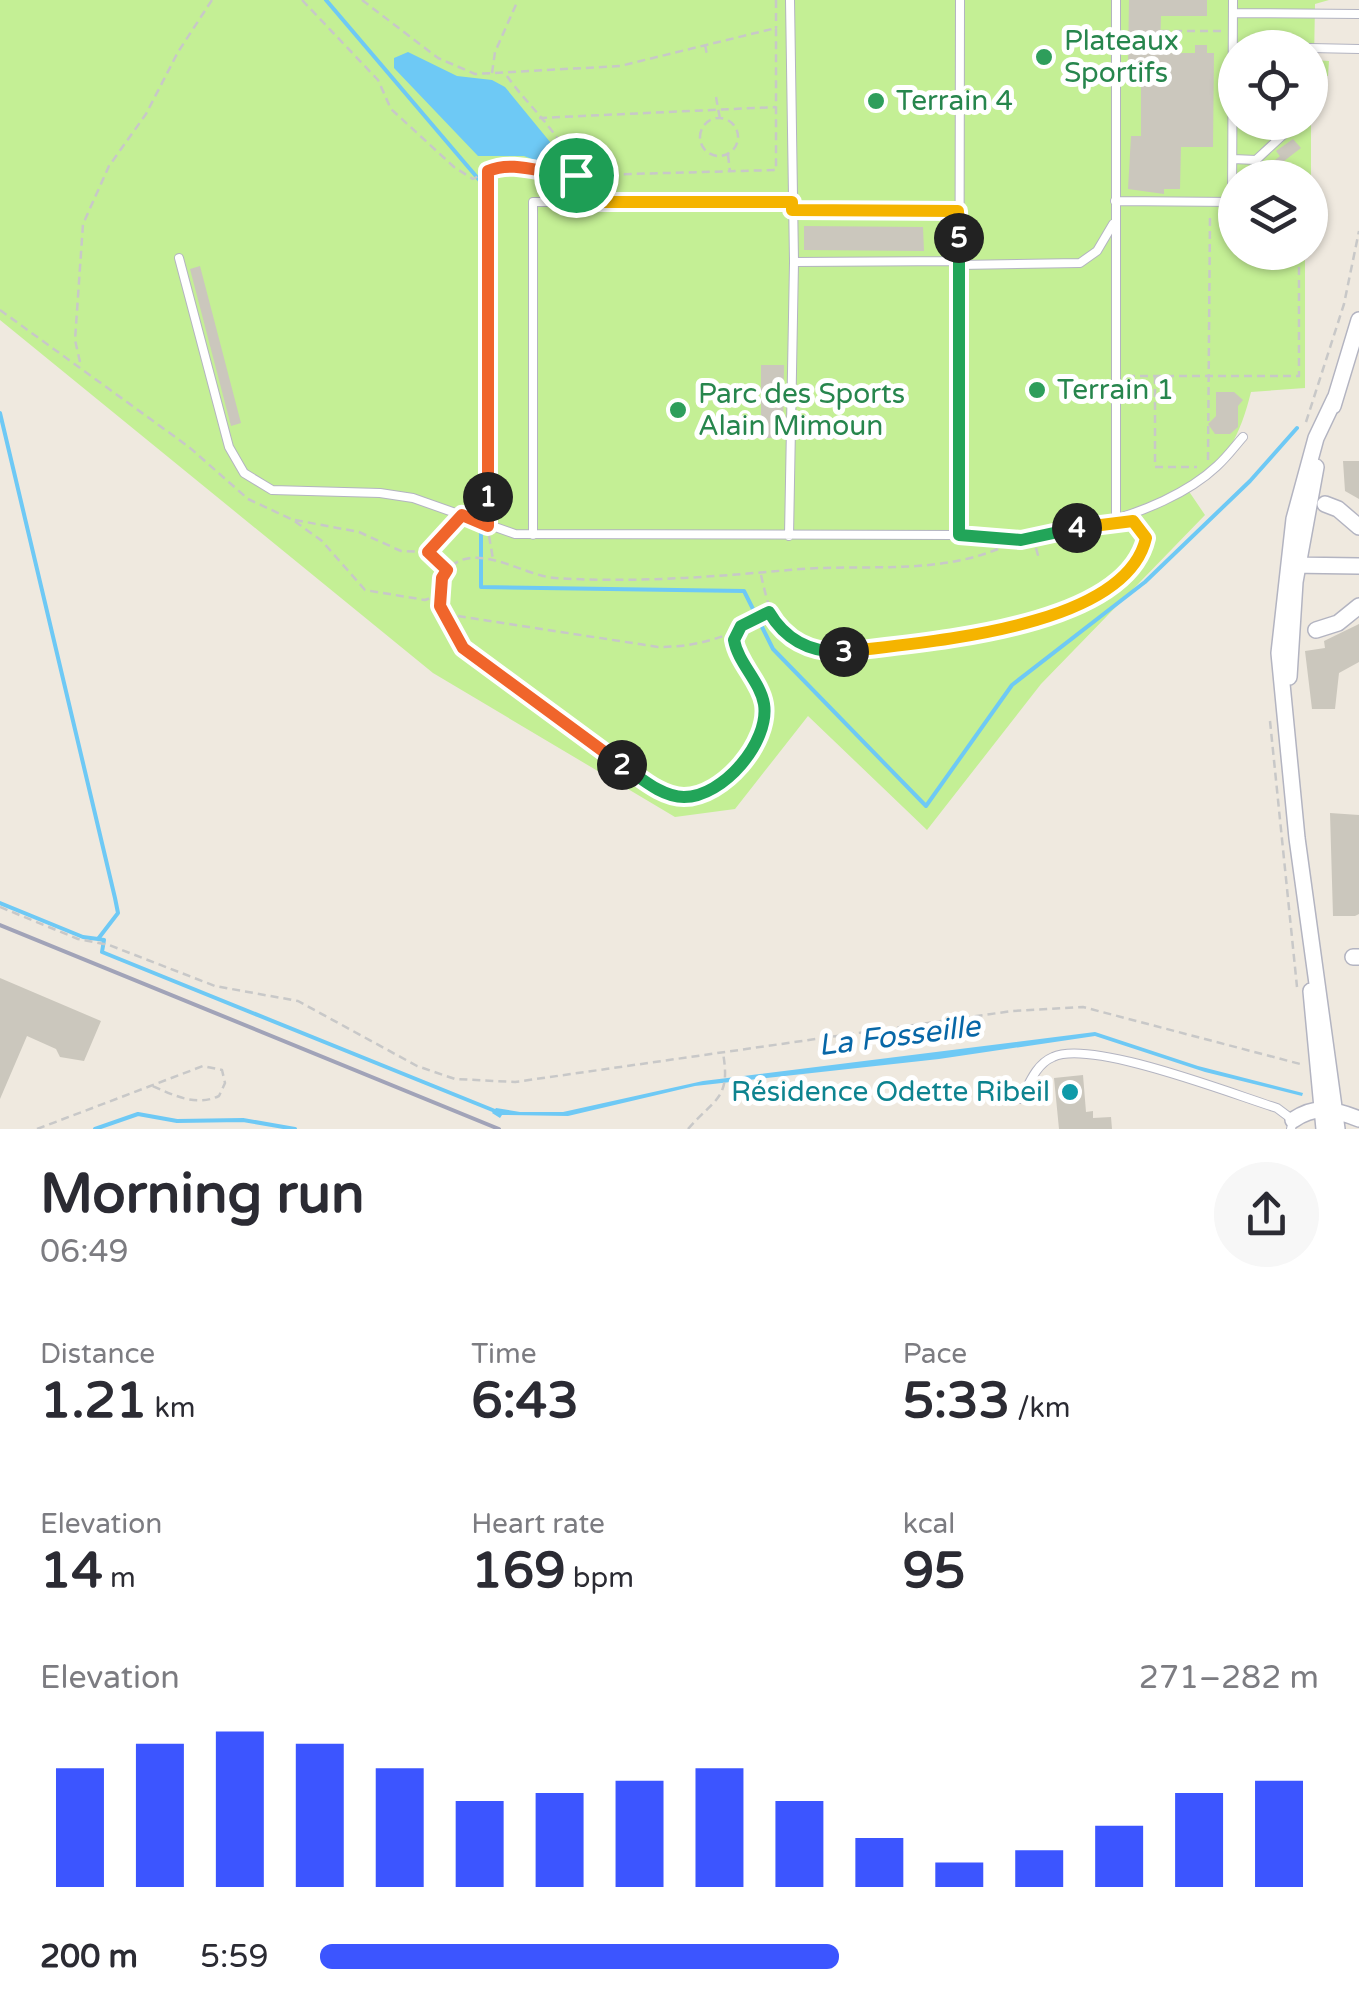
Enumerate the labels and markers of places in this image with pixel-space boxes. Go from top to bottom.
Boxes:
place label: Plateaux Sportifs [1064,24,1179,90]
marker: Plateaux Sportifs [1033,46,1055,68]
place label: Terrain 4 [896,84,1013,118]
marker: Terrain 4 [865,90,887,112]
pin [534,133,619,218]
pin: 5 [934,213,984,263]
place label: Terrain 1 [1057,373,1174,407]
place label: Parc des Sports Alain Mimoun [698,377,905,443]
marker: Terrain 1 [1026,379,1048,401]
marker: Parc des Sports Alain Mimoun [667,399,689,421]
pin: 1 [463,472,513,522]
pin: 4 [1052,503,1102,553]
pin: 3 [819,627,869,677]
pin: 2 [597,740,647,790]
place label: Résidence Odette Ribeil [731,1075,1050,1109]
marker: Résidence Odette Ribeil [1059,1081,1081,1103]

